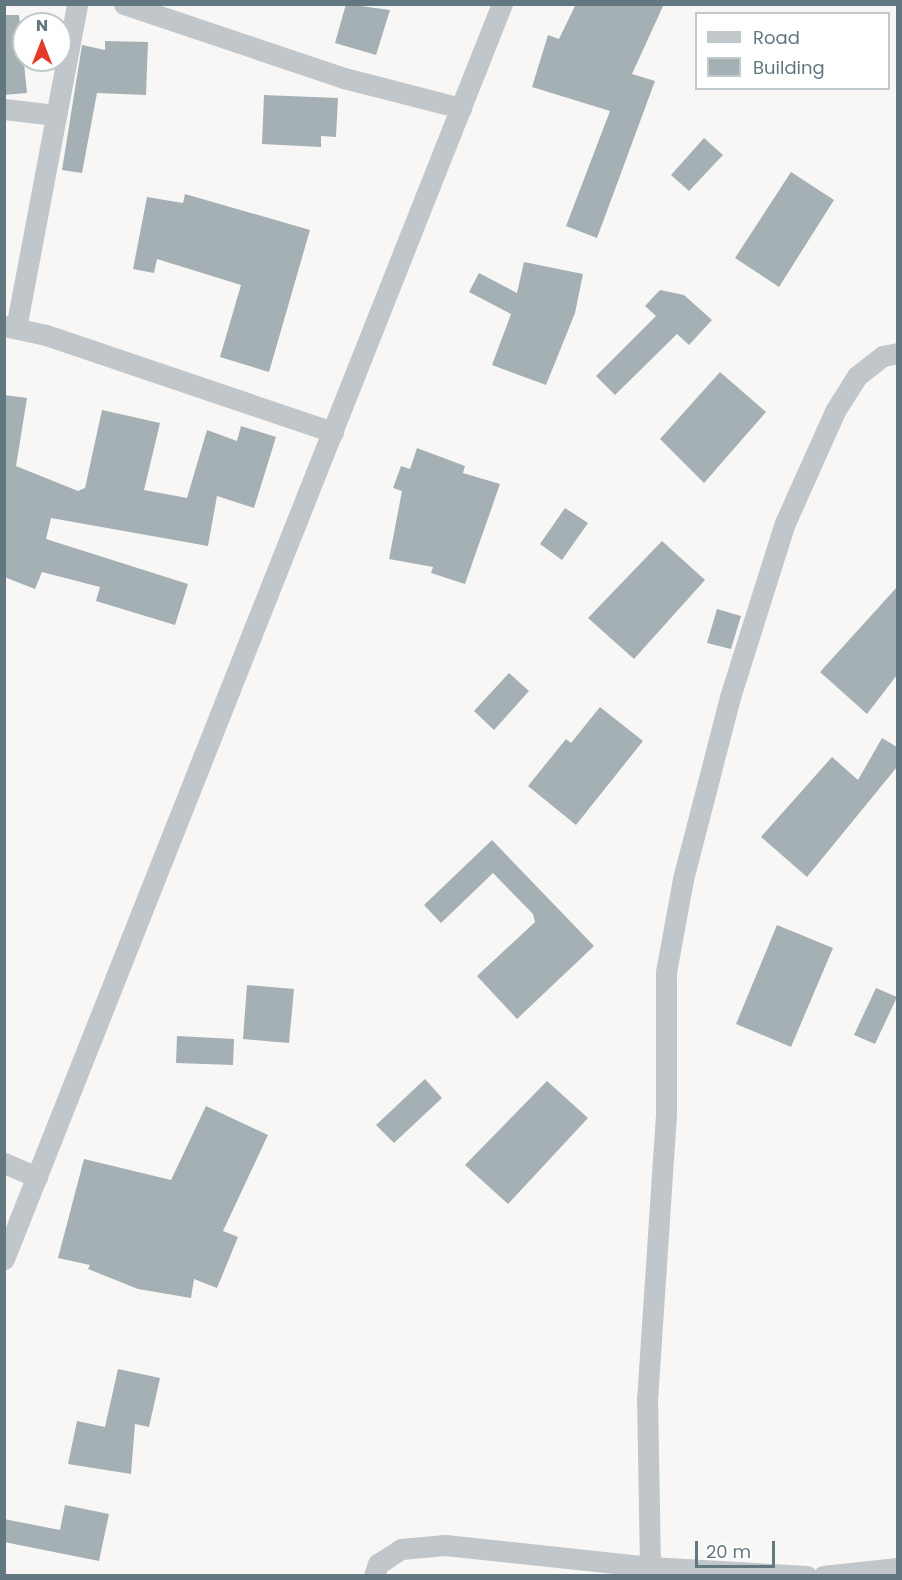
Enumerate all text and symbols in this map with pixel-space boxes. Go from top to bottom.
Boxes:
north arrow [12,12,72,72]
legend [695,12,890,90]
text: N [36,14,48,37]
text: Road [753,25,800,50]
text: Building [753,55,825,80]
scale bar [698,1529,778,1567]
text: 20 m [706,1539,751,1564]

